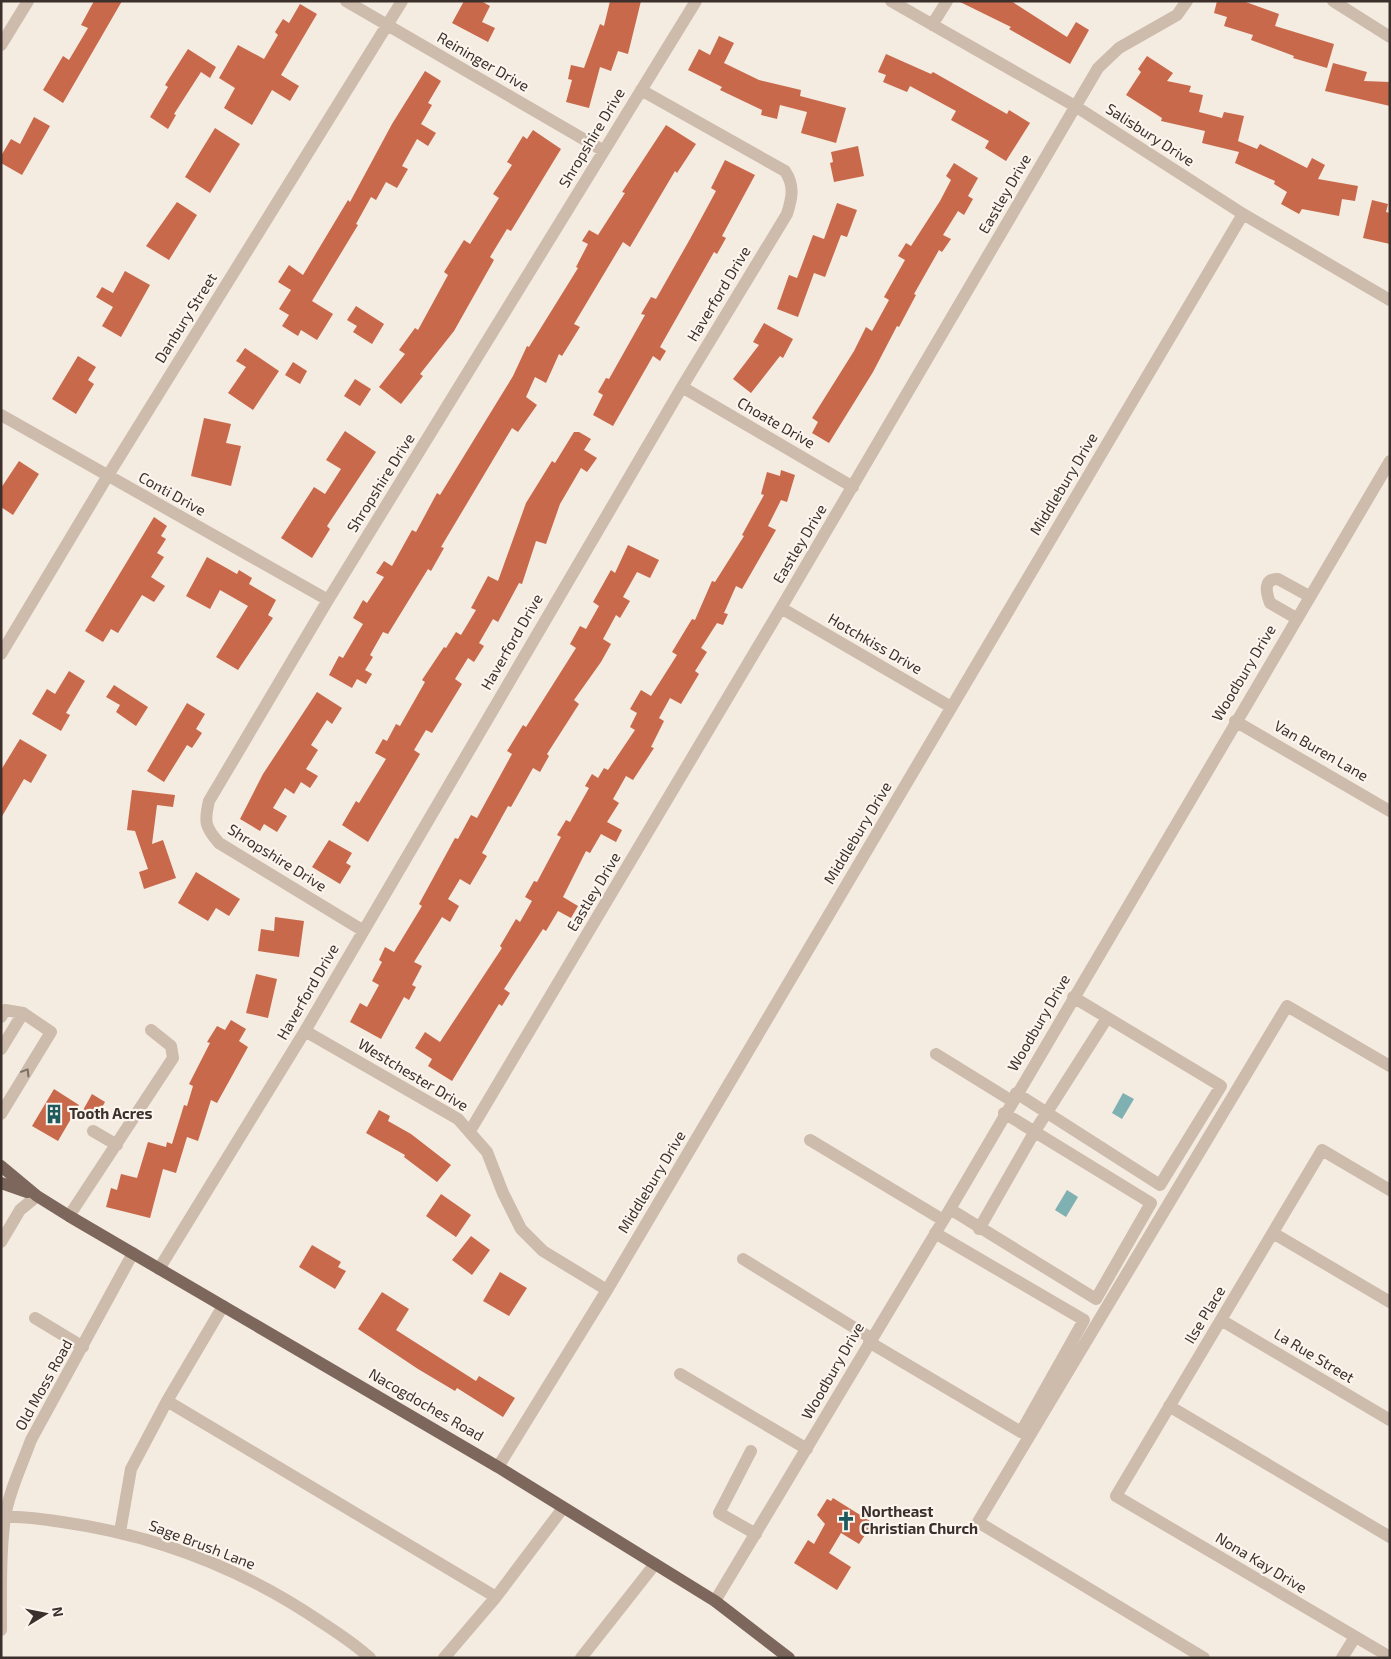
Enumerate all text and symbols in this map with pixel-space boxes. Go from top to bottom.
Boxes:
street label: Reininger Drive [434,28,533,95]
street label: Shropshire Drive [554,84,628,191]
street label: Salisbury Drive [1103,99,1198,170]
street label: Eastley Drive [974,150,1034,237]
street label: Haverford Drive [683,243,754,344]
street label: Danbury Street [150,269,220,366]
street label: Choate Drive [734,393,819,452]
street label: Middlebury Drive [1025,429,1101,538]
street label: Shropshire Drive [343,430,418,535]
street label: Conti Drive [136,467,209,519]
street label: Eastley Drive [769,501,830,586]
street label: Haverford Drive [476,590,546,693]
street label: Hotchkiss Drive [825,609,926,677]
street label: Woodbury Drive [1207,621,1279,724]
street label: Van Buren Lane [1271,716,1372,784]
street label: Middlebury Drive [819,778,895,887]
street label: Shropshire Drive [225,820,330,895]
street label: Eastley Drive [563,849,624,934]
street label: Haverford Drive [272,940,342,1043]
street label: Woodbury Drive [1003,971,1073,1074]
street label: Westchester Drive [355,1034,472,1114]
one-way arrow [20,1069,30,1078]
building icon: Tooth Acres [43,1103,65,1125]
place label: Tooth Acres [69,1104,152,1122]
street label: Middlebury Drive [613,1127,689,1236]
street label: Ilse Place [1180,1282,1228,1347]
street label: Woodbury Drive [797,1319,867,1422]
street label: La Rue Street [1271,1324,1358,1386]
street label: Old Moss Road [11,1336,76,1433]
street label: Nacogdoches Road [366,1364,487,1444]
place label: Northeast Christian Church [861,1502,978,1537]
church icon: Northeast Christian Church [835,1510,857,1532]
street label: Sage Brush Lane [147,1515,258,1573]
street label: Nona Kay Drive [1213,1528,1310,1596]
north arrow [20,1589,70,1639]
text: N [49,1605,68,1618]

